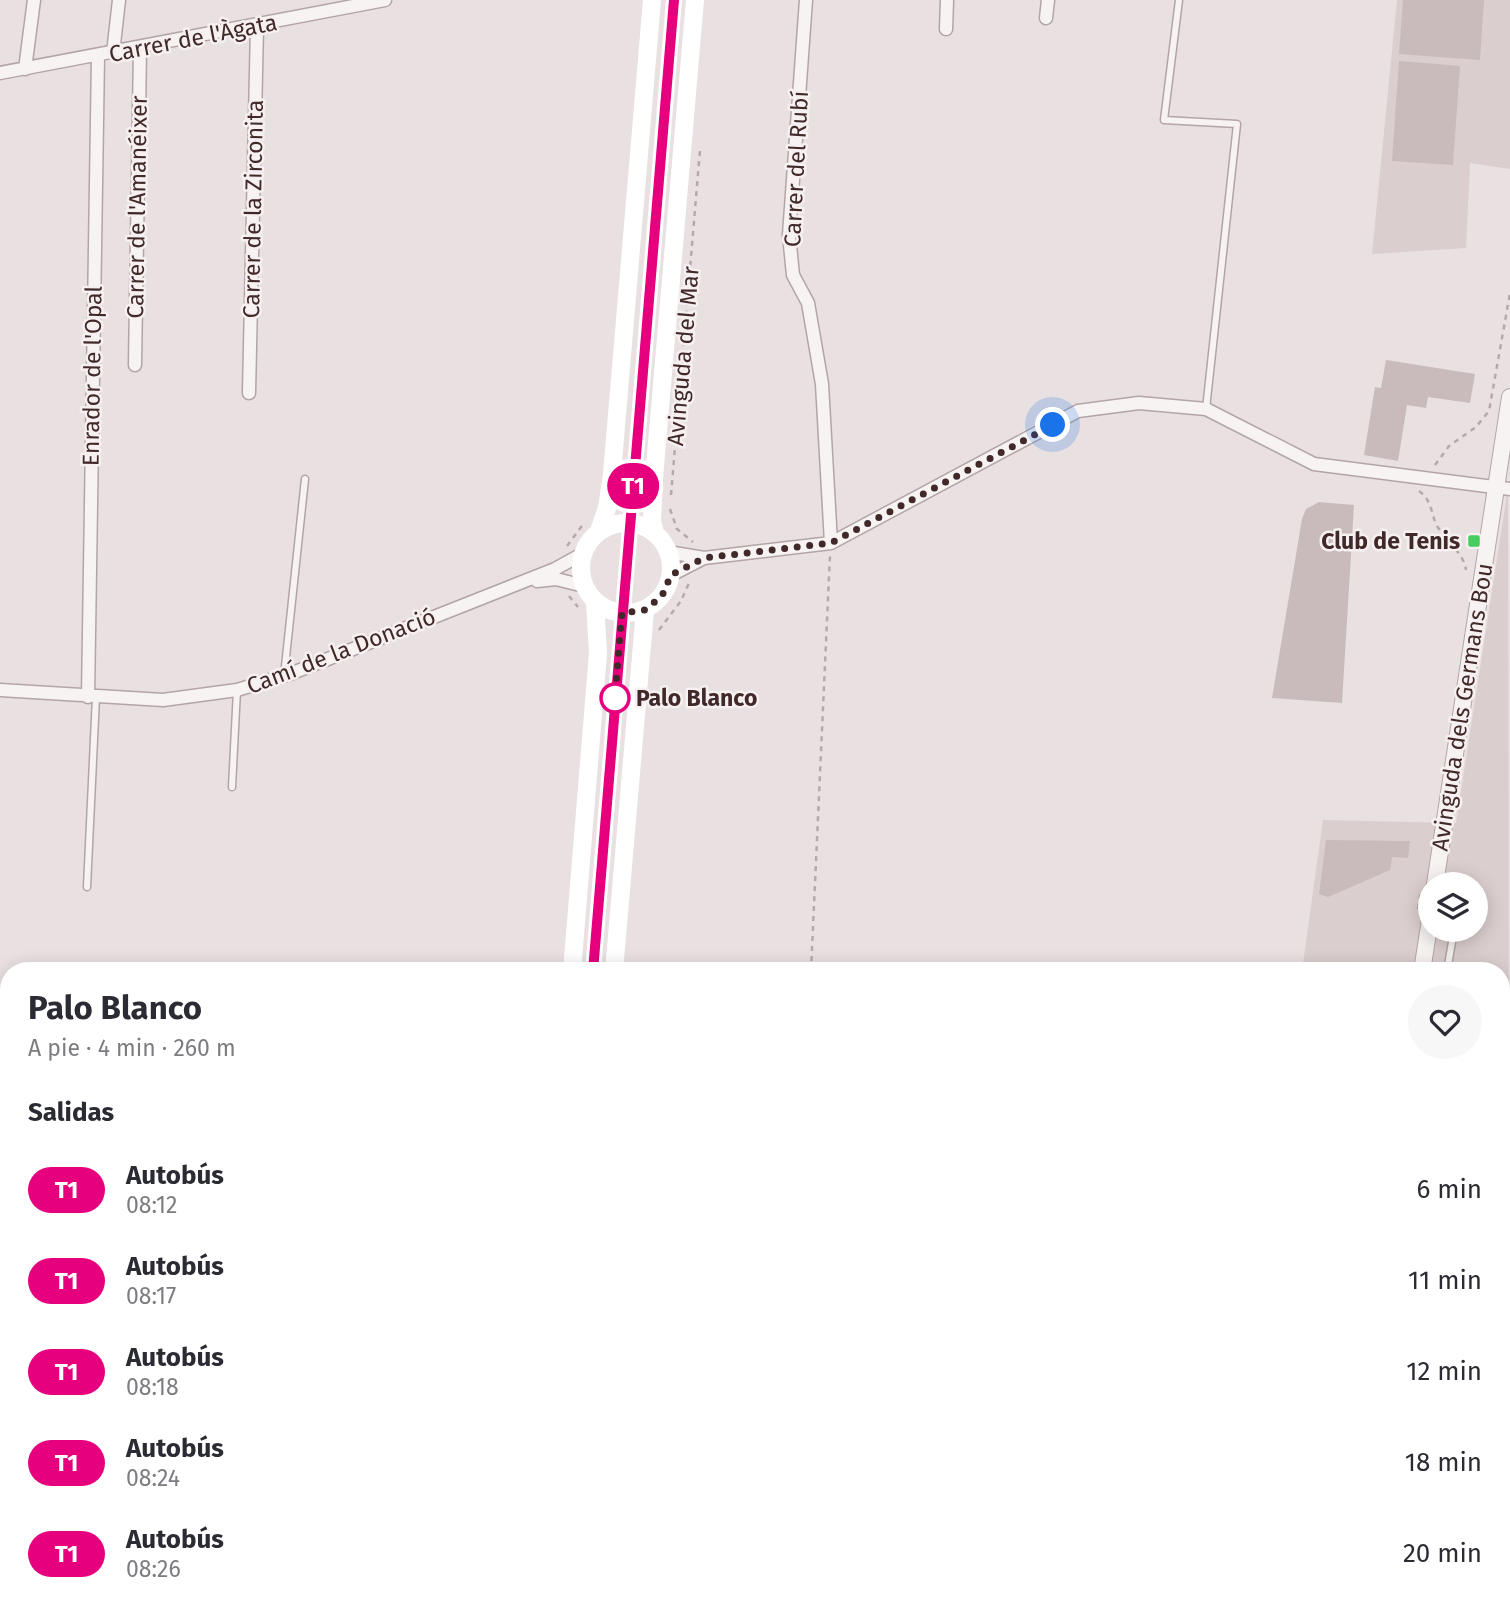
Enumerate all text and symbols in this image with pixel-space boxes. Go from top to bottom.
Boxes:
street label: Carrer de l'Àgata [106,7,279,68]
street label: Carrer del Rubí [778,90,814,248]
street label: Carrer de l'Amanéixer [121,95,153,319]
street label: Carrer de la Zirconita [237,99,269,319]
street label: Avinguda del Mar [661,265,705,447]
street label: Enrador de l'Opal [76,285,108,466]
your location [1035,407,1070,442]
line badge: T1 [602,463,664,509]
text: T1 [621,472,645,500]
place label: Club de Tenis [1321,527,1460,555]
marker: Club de Tenis [1466,533,1482,549]
street label: Avinguda dels Germans Bou [1425,561,1499,853]
street label: Camí de la Donació [243,602,439,700]
marker: Palo Blanco [600,683,630,713]
place label: Palo Blanco [636,684,757,712]
map controls [1418,872,1488,942]
button: layers [1418,872,1488,942]
button: heart [1408,985,1482,1059]
text: Palo Blanco [28,988,202,1028]
text: A pie · 4 min · 260 m [28,1034,236,1062]
text: Salidas [28,1097,114,1128]
text: Autobús [126,1160,224,1191]
text: 6 min [1416,1174,1482,1205]
text: T1 [55,1176,78,1204]
text: 08:12 [126,1191,177,1219]
text: Autobús [126,1251,224,1282]
text: 11 min [1408,1265,1482,1296]
text: T1 [55,1267,78,1295]
text: 08:17 [126,1282,176,1310]
text: Autobús [126,1342,224,1373]
text: 12 min [1406,1356,1482,1387]
text: T1 [55,1358,78,1386]
text: 08:18 [126,1373,179,1401]
text: Autobús [126,1433,224,1464]
text: 18 min [1405,1447,1482,1478]
text: T1 [55,1449,78,1477]
text: 08:24 [126,1464,180,1492]
text: Autobús [126,1524,224,1555]
text: 20 min [1403,1538,1482,1569]
text: T1 [55,1540,78,1568]
text: 08:26 [126,1555,181,1583]

